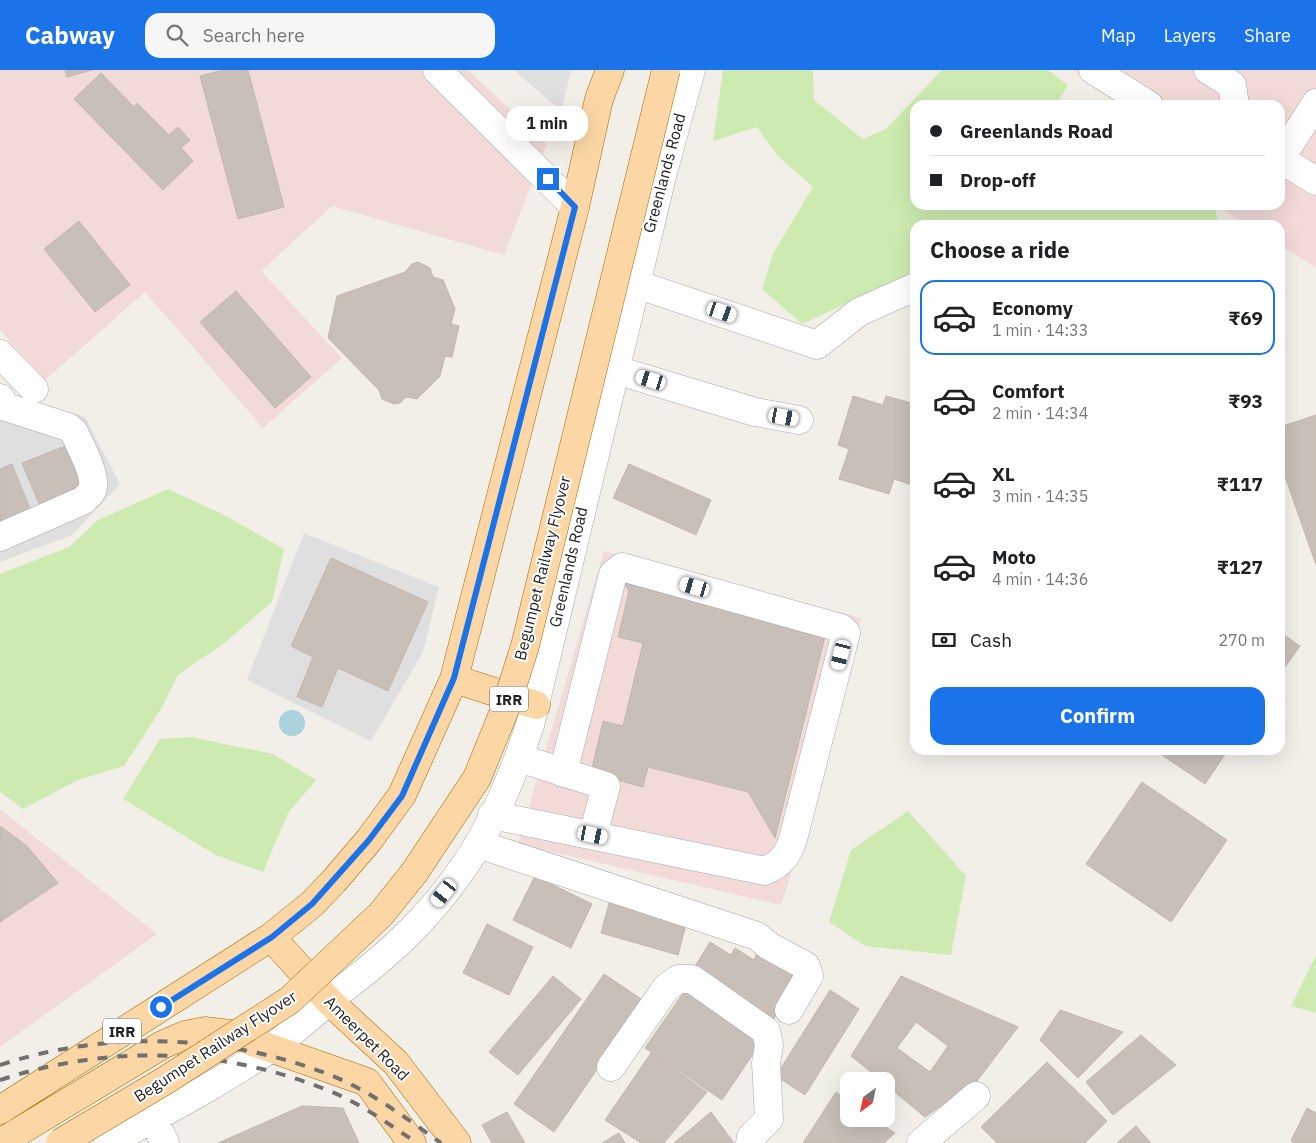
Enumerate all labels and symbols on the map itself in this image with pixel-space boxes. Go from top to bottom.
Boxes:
callout: 1 min [507,106,589,142]
street label: Greenlands Road [638,111,690,235]
route end [537,168,559,190]
car [705,300,738,324]
car [634,368,667,392]
car [767,407,800,427]
street label: Begumpet Railway Flyover [509,473,575,662]
street label: Greenlands Road [544,505,592,629]
car [678,576,711,598]
car [830,639,851,671]
road number: IRR [490,686,528,712]
car [576,825,609,845]
car [428,877,459,909]
street label: Begumpet Railway Flyover [130,986,300,1106]
street label: Ameerpet Road [320,991,414,1085]
route start [150,996,172,1018]
road number: IRR [103,1018,141,1044]
north arrow [840,1072,895,1128]

